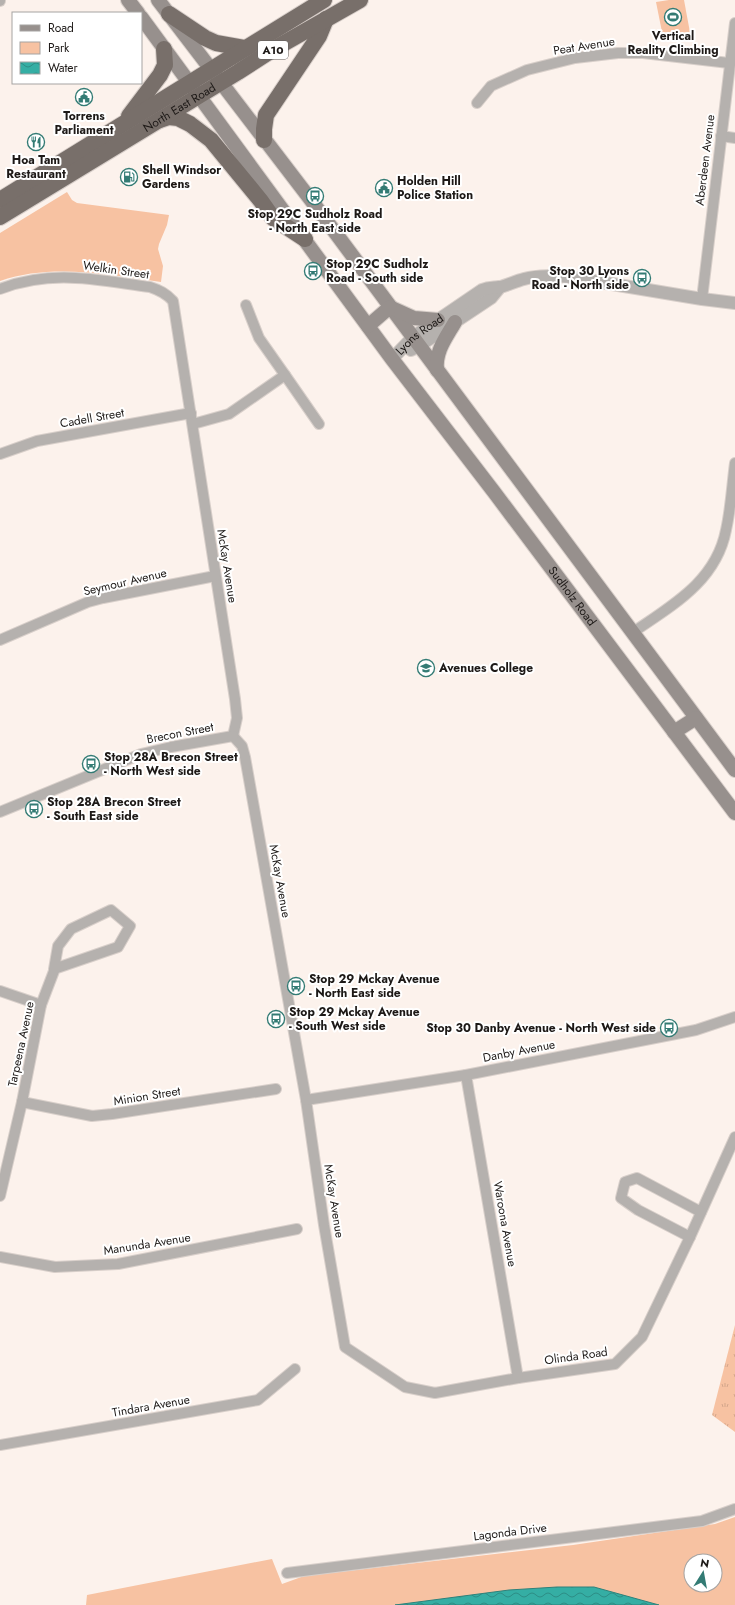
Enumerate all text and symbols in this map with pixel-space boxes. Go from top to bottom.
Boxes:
sports icon: Vertical Reality Climbing [663,7,683,27]
legend [12,12,142,84]
text: Road [48,19,74,37]
place label: Vertical Reality Climbing [627,27,719,59]
street label: Peat Avenue [552,32,616,60]
text: Park [48,39,70,57]
road number: A10 [258,41,288,59]
text: Water [48,59,79,77]
street label: North East Road [139,79,219,137]
public building icon: Torrens Parliament [74,87,94,107]
place label: Torrens Parliament [55,107,114,139]
street label: Aberdeen Avenue [690,113,720,207]
restaurant icon: Hoa Tam Restaurant [26,132,46,152]
place label: Hoa Tam Restaurant [6,151,66,183]
place label: Shell Windsor Gardens [142,161,221,193]
fuel station icon: Shell Windsor Gardens [119,167,139,187]
place label: Holden Hill Police Station [397,172,473,204]
public building icon: Holden Hill Police Station [374,178,394,198]
bus stop icon: Stop 29C Sudholz Road - North East side [305,186,325,206]
place label: Stop 29C Sudholz Road - North East side [248,205,382,237]
place label: Stop 29C Sudholz Road - South side [326,255,429,287]
street label: Welkin Street [82,256,150,284]
bus stop icon: Stop 29C Sudholz Road - South side [303,261,323,281]
place label: Stop 30 Lyons Road - North side [532,262,630,294]
bus stop icon: Stop 30 Lyons Road - North side [632,268,652,288]
street label: Lyons Road [391,310,447,359]
street label: Cadell Street [59,403,126,432]
street label: McKay Avenue [212,528,242,604]
street label: Sudholz Road [544,563,600,630]
street label: Seymour Avenue [81,564,169,600]
school or university icon: Avenues College [416,658,436,678]
place label: Avenues College [438,659,533,677]
street label: Brecon Street [145,718,215,748]
place label: Stop 28A Brecon Street - North West side [104,748,238,780]
bus stop icon: Stop 28A Brecon Street - North West side [81,754,101,774]
place label: Stop 28A Brecon Street - South East side [47,793,181,825]
bus stop icon: Stop 28A Brecon Street - South East side [24,799,44,819]
street label: McKay Avenue [265,843,295,919]
place label: Stop 29 Mckay Avenue - North East side [309,970,440,1002]
bus stop icon: Stop 29 Mckay Avenue - North East side [286,976,306,996]
street label: Tarpeena Avenue [3,1000,39,1088]
place label: Stop 29 Mckay Avenue - South West side [289,1003,420,1035]
bus stop icon: Stop 29 Mckay Avenue - South West side [266,1009,286,1029]
bus stop icon: Stop 30 Danby Avenue - North West side [659,1018,679,1038]
place label: Stop 30 Danby Avenue - North West side [426,1019,656,1037]
street label: Danby Avenue [481,1035,557,1067]
street label: Minion Street [112,1082,182,1110]
street label: McKay Avenue [319,1163,349,1239]
street label: Waroona Avenue [489,1180,521,1268]
street label: Manunda Avenue [102,1228,192,1260]
street label: Olinda Road [543,1343,609,1369]
street label: Tindara Avenue [111,1390,191,1422]
street label: Lagonda Drive [472,1519,548,1545]
north arrow [683,1553,723,1593]
text: N [699,1554,711,1572]

